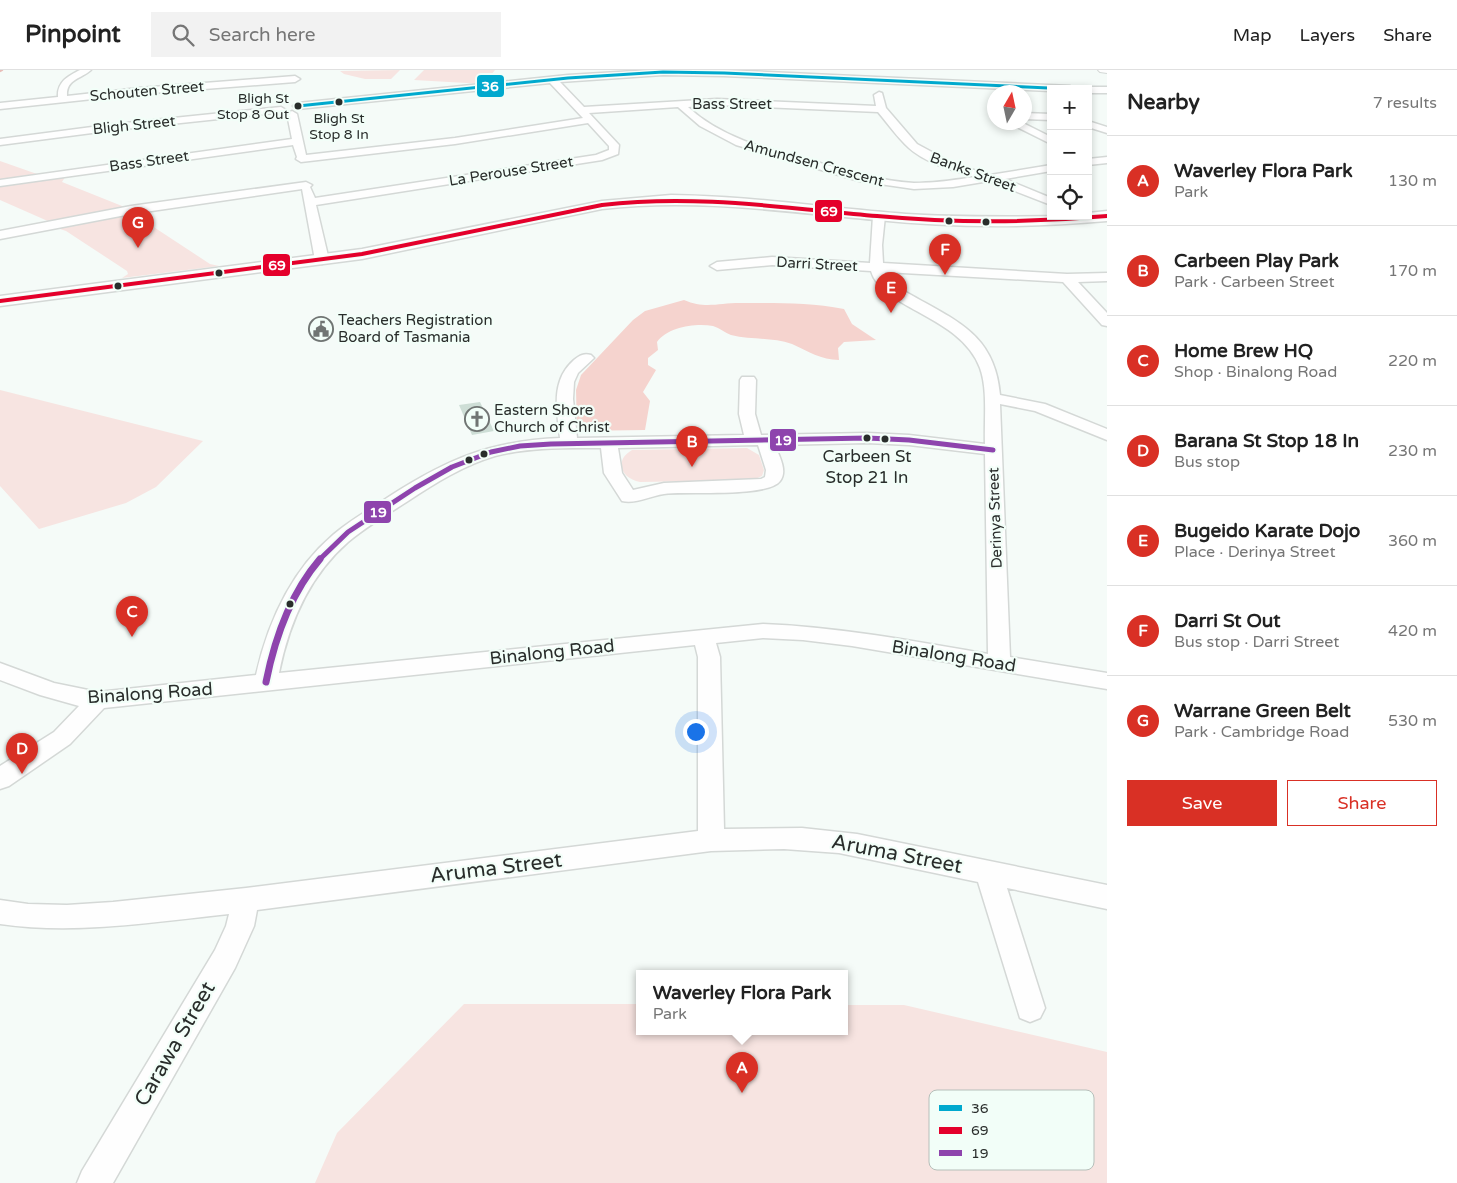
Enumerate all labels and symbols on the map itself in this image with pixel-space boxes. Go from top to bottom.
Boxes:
line badge: 36 [476,74,505,98]
street label: Schouten Street [89,77,205,105]
text: 36 [481,78,499,95]
north arrow [987,85,1032,130]
place label: Bligh St Stop 8 Out [217,90,290,123]
street label: Bass Street [692,95,772,113]
marker: Bligh St Stop 8 In [334,97,344,107]
marker: Bligh St Stop 8 Out [293,101,303,111]
place label: Bligh St Stop 8 In [309,110,369,143]
street label: Bligh Street [92,112,177,138]
street label: Amundsen Crescent [742,136,886,190]
street label: Bass Street [108,146,190,175]
street label: Banks Street [928,148,1019,196]
street label: La Perouse Street [448,152,575,190]
line badge: 69 [814,199,843,223]
text: 69 [820,203,838,220]
pin: G [122,207,154,248]
unlabelled marker [944,216,954,226]
unlabelled marker [981,217,991,227]
pin: F [929,234,961,275]
line badge: 69 [262,253,291,277]
street label: Darri Street [776,253,858,275]
text: 69 [268,257,286,274]
unlabelled marker [214,268,224,278]
pin: E [875,272,907,313]
unlabelled marker [113,281,123,291]
place label: Teachers Registration Board of Tasmania [338,311,493,346]
public building icon: Teachers Registration Board of Tasmania [308,316,334,342]
place label: Eastern Shore Church of Christ [494,401,610,436]
church icon: Eastern Shore Church of Christ [464,406,490,432]
pin: B [676,426,708,467]
line badge: 19 [769,428,797,452]
text: 19 [774,432,792,449]
marker: Carbeen St Stop 21 In [862,433,872,443]
unlabelled marker [880,434,890,444]
place label: Carbeen St Stop 21 In [822,446,912,488]
unlabelled marker [479,449,489,459]
unlabelled marker [464,455,474,465]
street label: Derinya Street [984,467,1006,569]
line badge: 19 [363,500,392,524]
text: 19 [369,504,387,521]
pin: C [116,596,148,637]
unlabelled marker [285,599,295,609]
street label: Binalong Road [488,634,616,670]
street label: Binalong Road [890,635,1018,677]
street label: Binalong Road [87,678,213,708]
your location [683,719,709,745]
pin: D [6,733,38,774]
street label: Aruma Street [829,829,965,879]
street label: Aruma Street [429,847,563,889]
street label: Carawa Street [129,977,221,1111]
pin: A [726,1052,758,1093]
legend [929,1090,1094,1170]
text: 36 [971,1100,989,1117]
text: 69 [971,1122,989,1139]
text: 19 [971,1145,989,1162]

